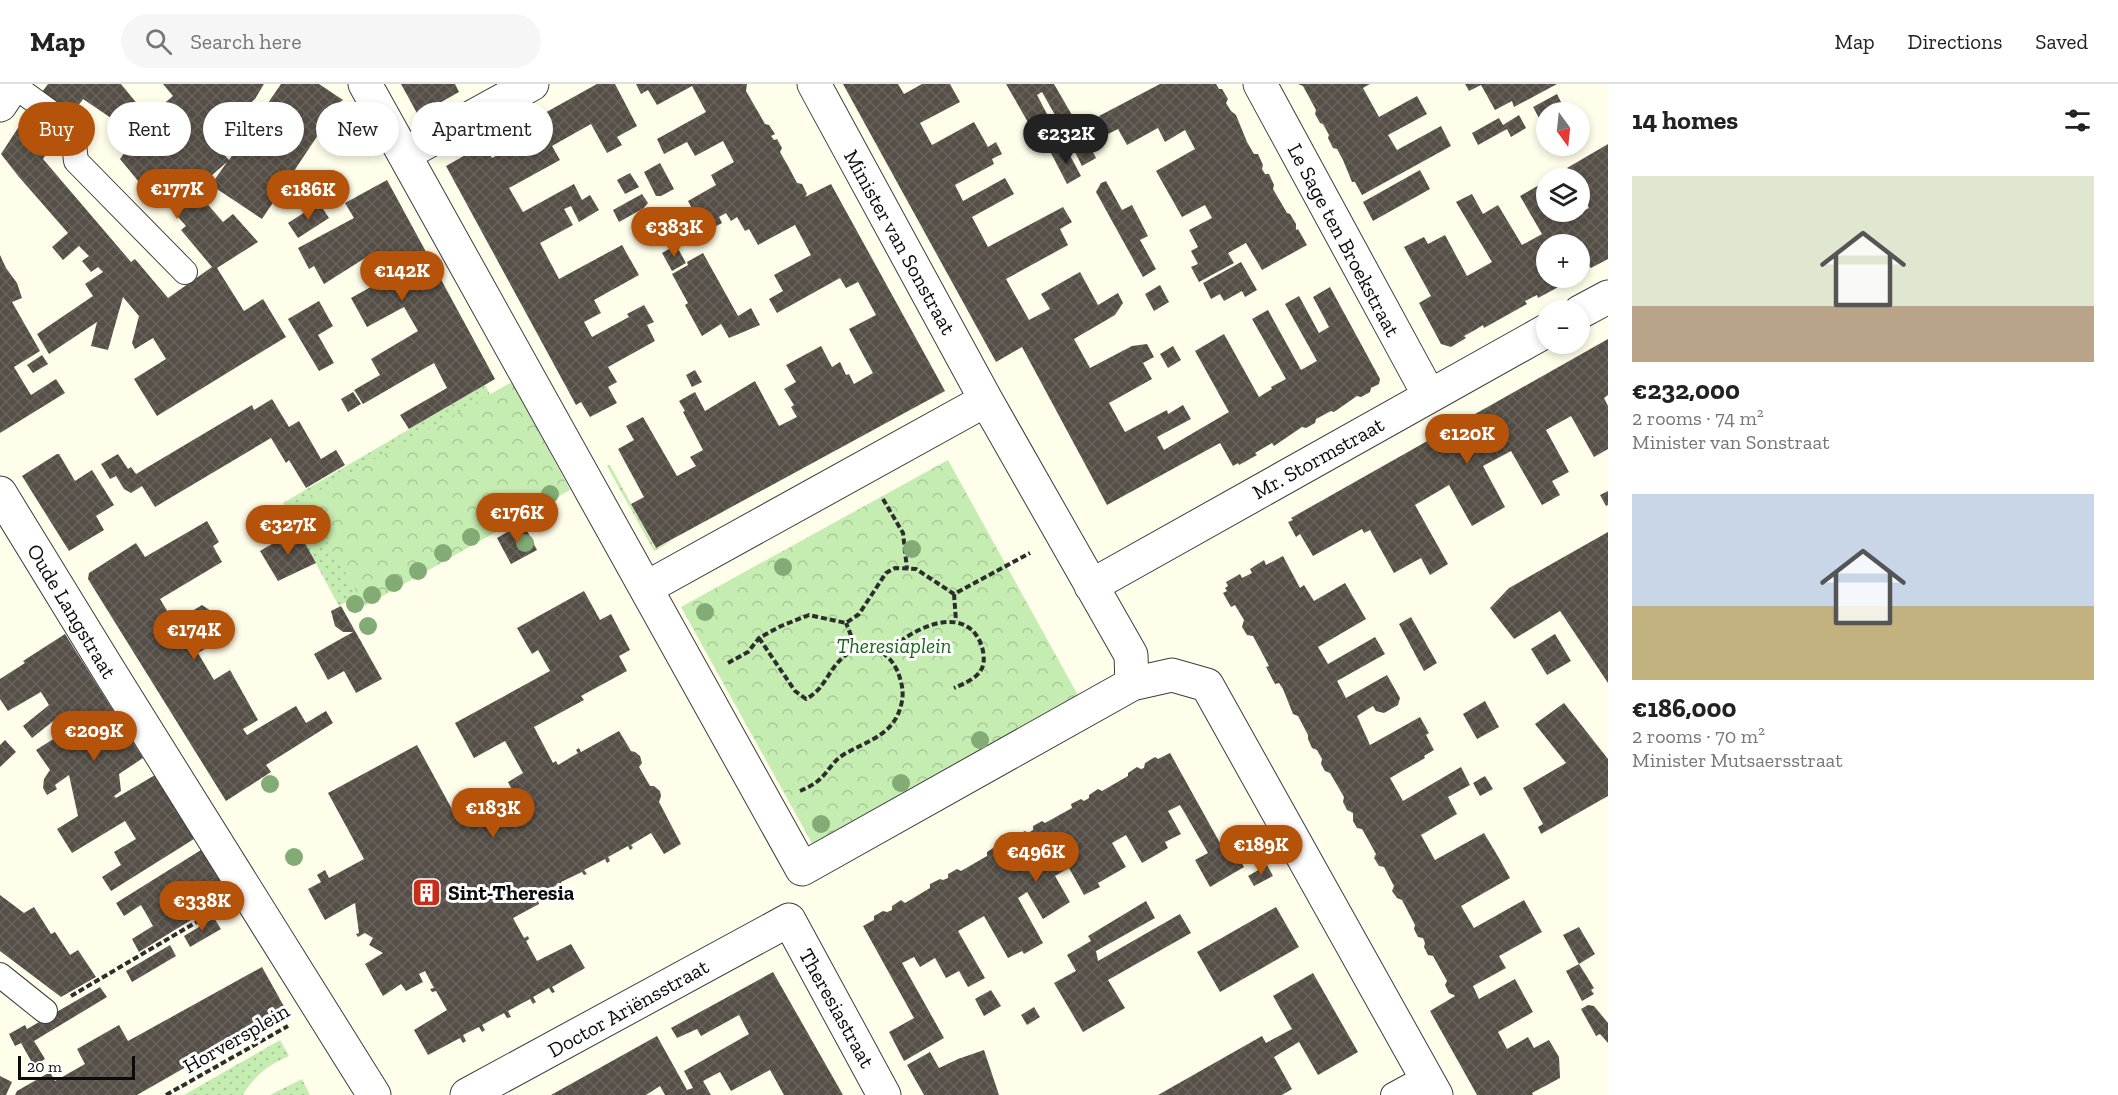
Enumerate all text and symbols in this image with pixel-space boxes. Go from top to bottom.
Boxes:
search box [121,14,541,68]
text: Map [30,25,85,58]
icon: search [142,25,175,58]
text: Search here [190,28,302,55]
text: Map [1835,29,1875,54]
text: Directions [1908,29,2002,54]
text: Saved [2035,29,2088,54]
chip: Buy [18,102,95,156]
chip: Rent [107,102,191,156]
chip: Filters [203,102,304,156]
chip: New [316,102,399,156]
chip: Apartment [411,102,553,156]
north arrow [1536,102,1590,156]
map controls [1536,102,1590,354]
text: 14 homes [1632,104,1738,136]
icon: filters [2061,104,2094,137]
pin: €232K [1024,114,1108,165]
text: €232K [1037,121,1095,145]
street label: Le Sage ten Broekstraat [1282,139,1406,341]
street label: Minister van Sonstraat [839,145,961,339]
button: layers [1536,168,1590,222]
pin: €177K [135,169,219,220]
pin: €186K [266,170,350,221]
text: €177K [151,176,203,200]
text: €186K [281,177,335,201]
pin: €383K [632,207,716,258]
text: €383K [645,214,703,238]
icon: home [1809,215,1917,323]
button: + [1536,234,1590,288]
pin: €142K [360,251,444,302]
text: €142K [374,258,430,282]
button: − [1536,300,1590,354]
text: €232,000 [1632,374,1740,406]
text: 2 rooms · 74 m² [1632,406,1764,430]
street label: Mr. Stormstraat [1248,411,1388,504]
pin: €120K [1425,414,1509,465]
text: €120K [1439,421,1495,445]
text: Minister van Sonstraat [1632,430,1830,454]
pin: €176K [475,493,559,544]
text: €176K [490,500,544,524]
pin: €327K [246,505,330,556]
text: €327K [260,512,316,536]
icon: home [1809,533,1917,641]
street label: Oude Langstraat [22,539,122,683]
pin: €174K [152,610,236,661]
text: €174K [167,617,221,641]
park label: Theresiaplein [837,633,951,658]
text: €186,000 [1632,692,1737,724]
pin: €209K [52,711,136,762]
text: €209K [65,718,123,742]
text: 2 rooms · 70 m² [1632,724,1765,748]
text: Minister Mutsaersstraat [1632,748,1843,772]
pin: €183K [451,788,535,839]
text: €183K [466,795,520,819]
pin: €189K [1219,825,1303,876]
pin: €496K [994,832,1078,883]
text: €189K [1234,832,1288,856]
text: €496K [1007,839,1065,863]
building icon: Sint-Theresia [411,876,443,908]
place label: Sint-Theresia [448,880,575,905]
pin: €338K [160,881,244,932]
text: €338K [173,888,231,912]
street label: Theresiastraat [794,944,880,1072]
street label: Doctor Ariënsstraat [543,953,713,1063]
street label: Horversplein [179,998,293,1078]
scale bar [18,1053,135,1080]
text: 20 m [27,1057,62,1076]

